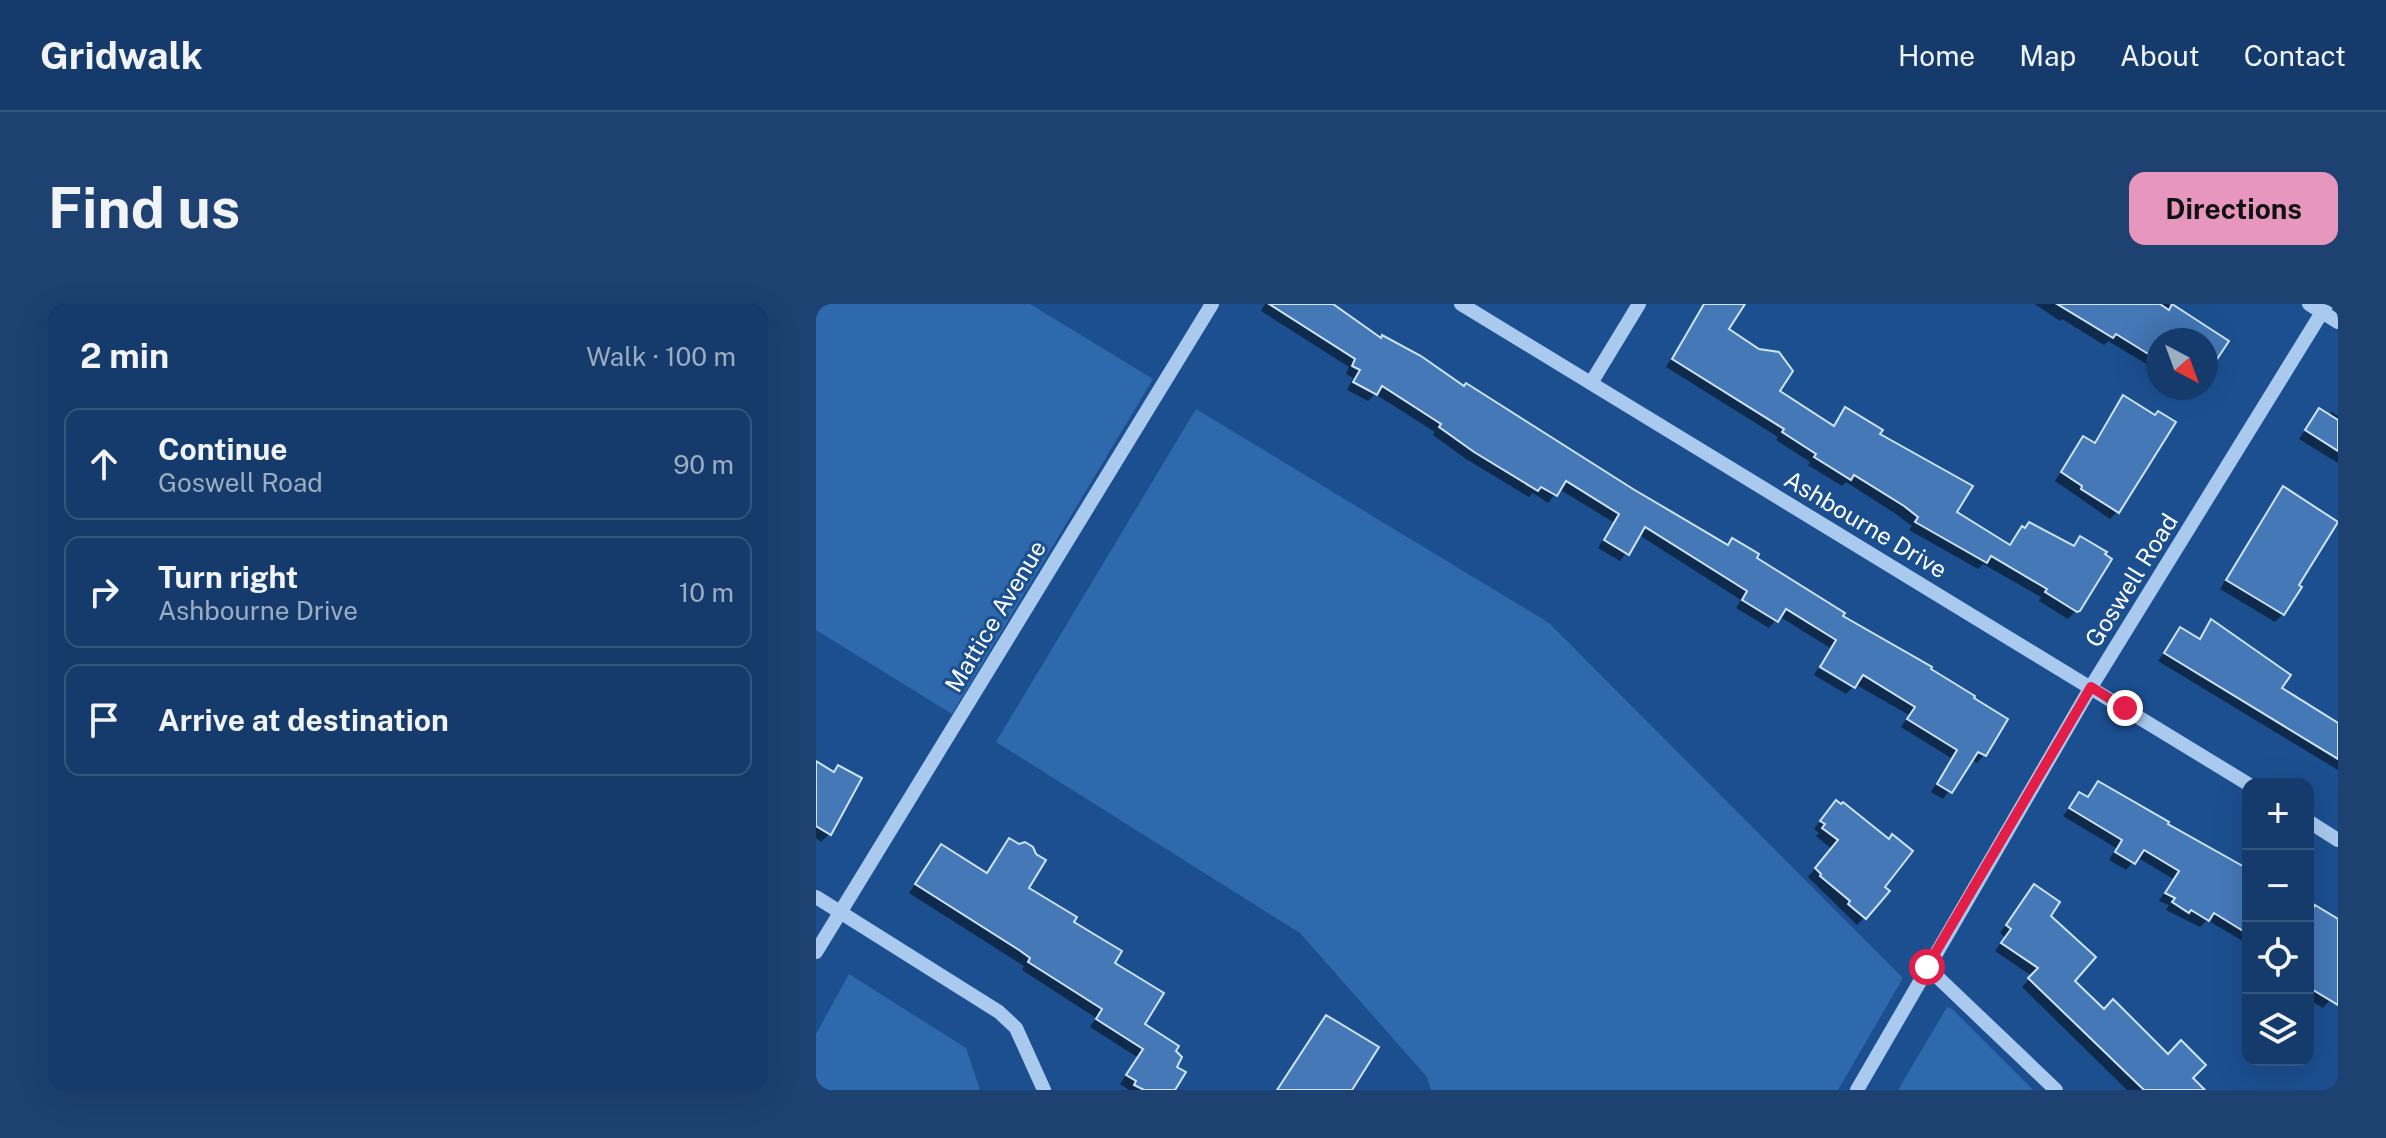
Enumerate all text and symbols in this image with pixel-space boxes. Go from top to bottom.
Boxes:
text: Gridwalk [40,33,203,78]
text: Home [1898,39,1975,72]
text: Map [2019,39,2076,72]
text: About [2120,39,2200,72]
text: Contact [2244,39,2346,72]
button: Directions [2129,172,2338,245]
text: Find us [48,175,240,241]
north arrow [2146,328,2218,400]
text: 2 min [80,336,169,376]
text: Walk · 100 m [586,341,736,372]
text: Continue [158,431,288,467]
icon: ahead [82,442,126,486]
text: 90 m [673,449,734,480]
street label: Ashbourne Drive [1780,464,1952,584]
text: Goswell Road [158,467,323,498]
street label: Goswell Road [2079,508,2183,652]
street label: Mattice Avenue [939,535,1051,697]
text: Turn right [158,559,298,595]
icon: right [82,570,126,614]
text: 10 m [679,577,734,608]
text: Ashbourne Drive [158,595,358,626]
route end [2107,690,2143,726]
icon: arrive [82,698,126,742]
text: Arrive at destination [158,702,449,738]
map controls [2242,778,2314,1066]
button: + [2242,778,2314,850]
button: − [2242,850,2314,922]
button: locate [2242,922,2314,994]
route start [1909,949,1945,985]
button: layers [2242,994,2314,1066]

